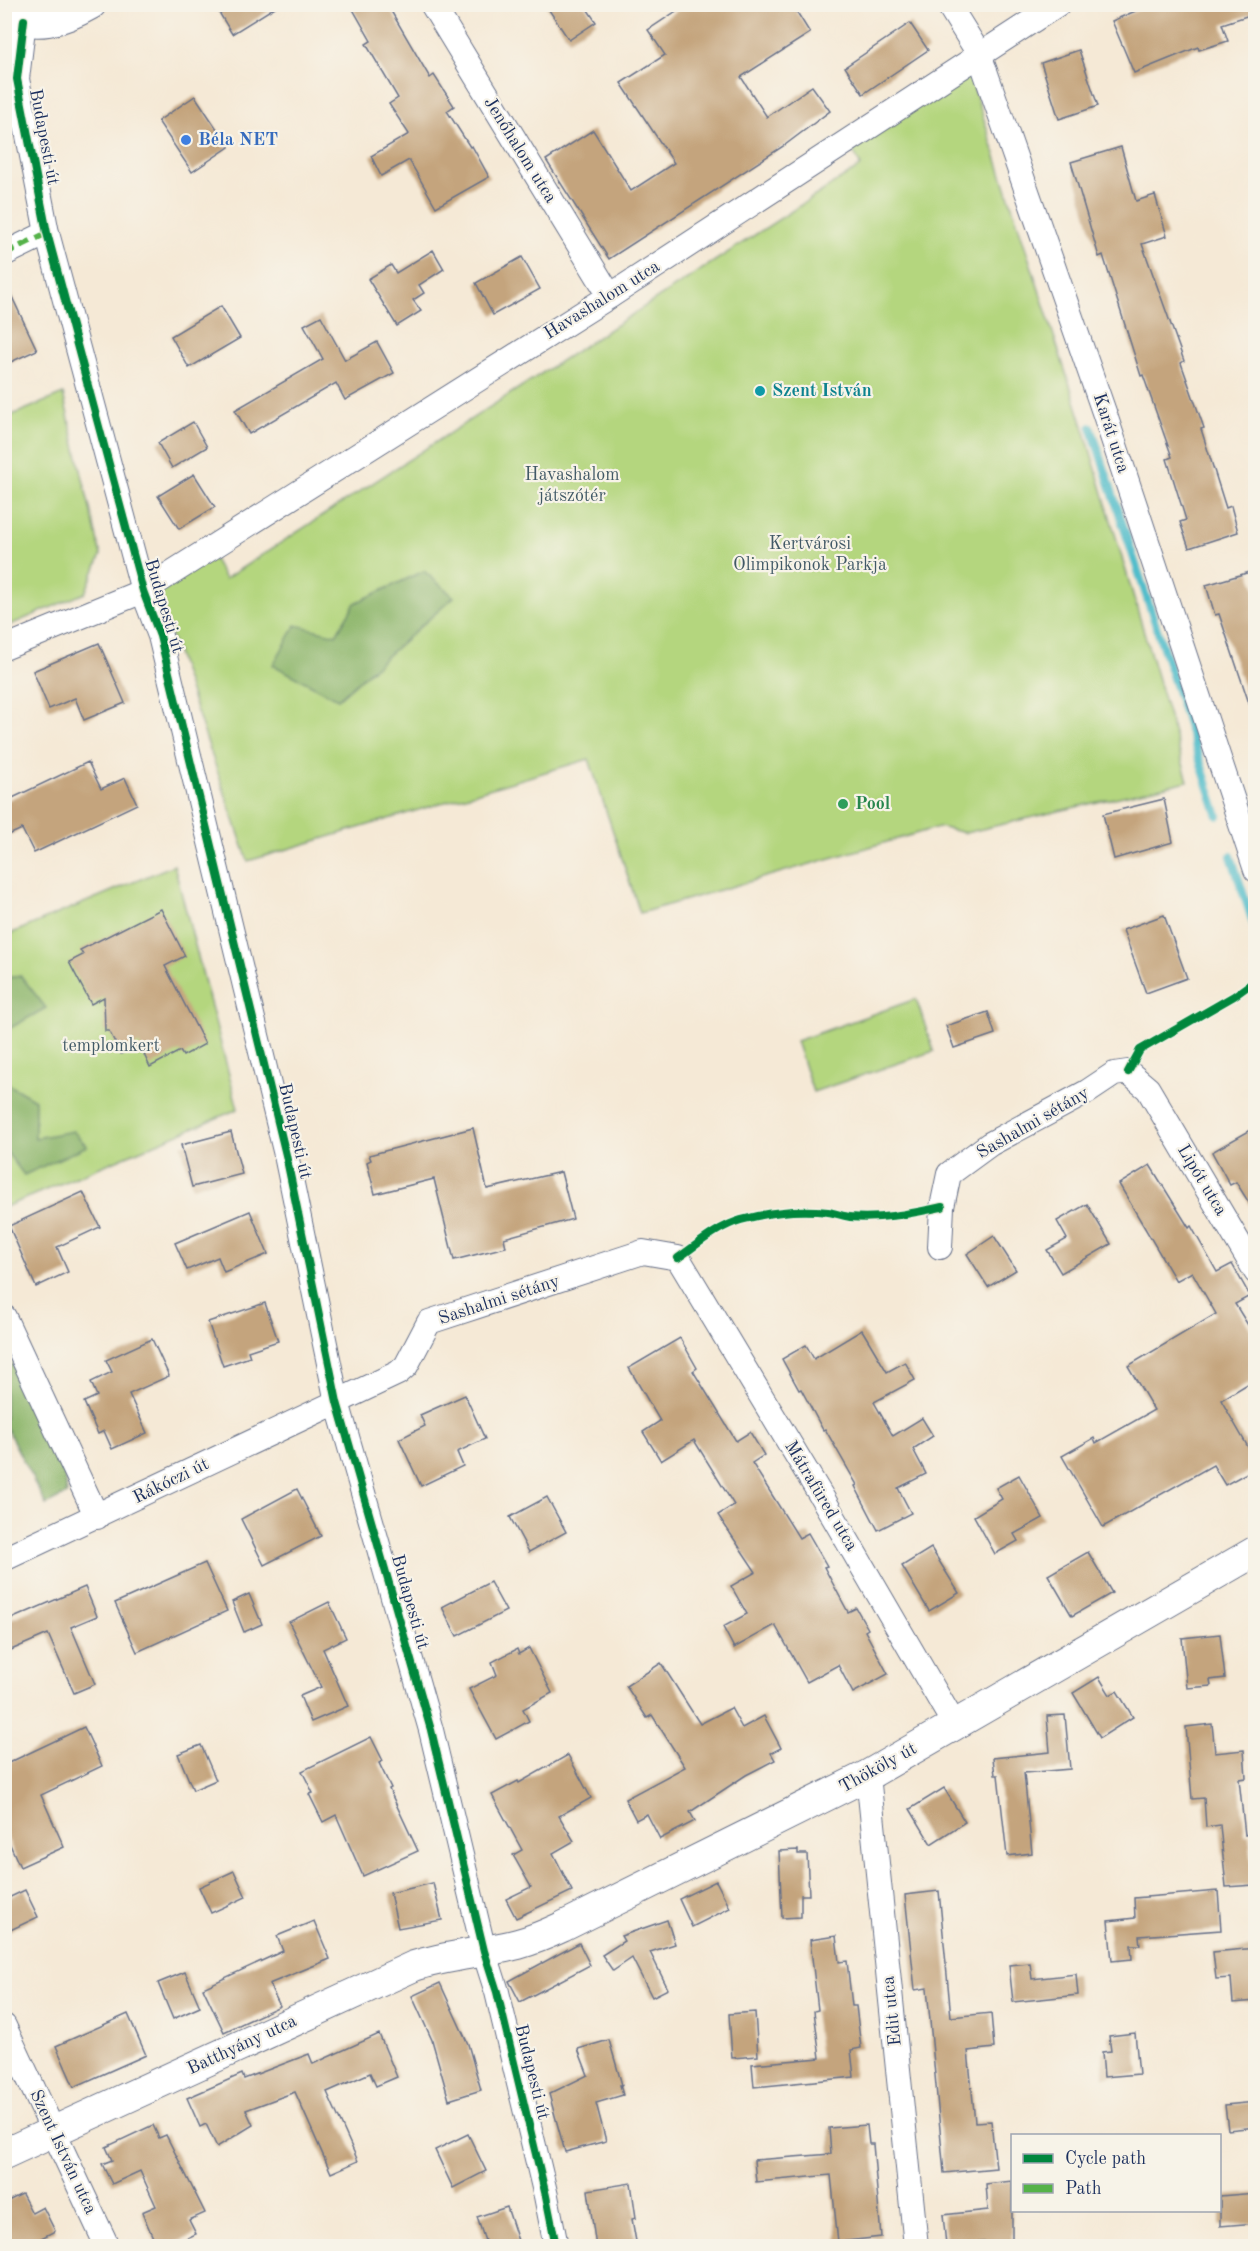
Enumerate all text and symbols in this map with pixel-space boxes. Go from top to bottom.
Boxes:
street label: Budapesti út [26,87,62,187]
street label: Jenőhalom utca [480,94,560,206]
place label: Béla NET [198,131,278,149]
marker: Béla NET [179,133,193,147]
street label: Havashalom utca [541,257,663,343]
place label: Szent István [772,382,872,400]
marker: Szent István [753,384,767,398]
street label: Karát utca [1090,391,1132,475]
park label: Havashalom játszótér [525,466,619,505]
park label: Kertvárosi Olimpikonok Parkja [733,535,887,574]
street label: Budapesti út [141,557,187,655]
place label: Pool [855,795,891,813]
marker: Pool [836,797,850,811]
park label: templomkert [62,1037,160,1055]
street label: Budapesti út [275,1081,315,1181]
street label: Sashalmi sétány [974,1083,1093,1162]
street label: Lipót utca [1174,1141,1230,1219]
street label: Sashalmi sétány [436,1272,562,1328]
street label: Mátrafüred utca [781,1438,861,1554]
street label: Rákóczi út [130,1455,212,1507]
street label: Budapesti út [388,1552,432,1652]
street label: Thököly út [836,1739,920,1797]
street label: Edit utca [879,1975,905,2047]
street label: Batthyány utca [184,2012,300,2078]
street label: Budapesti út [511,2022,553,2122]
street label: Szent István utca [26,2087,100,2217]
legend [1011,2134,1221,2212]
text: Cycle path [1065,2150,1146,2168]
text: Path [1065,2180,1102,2198]

